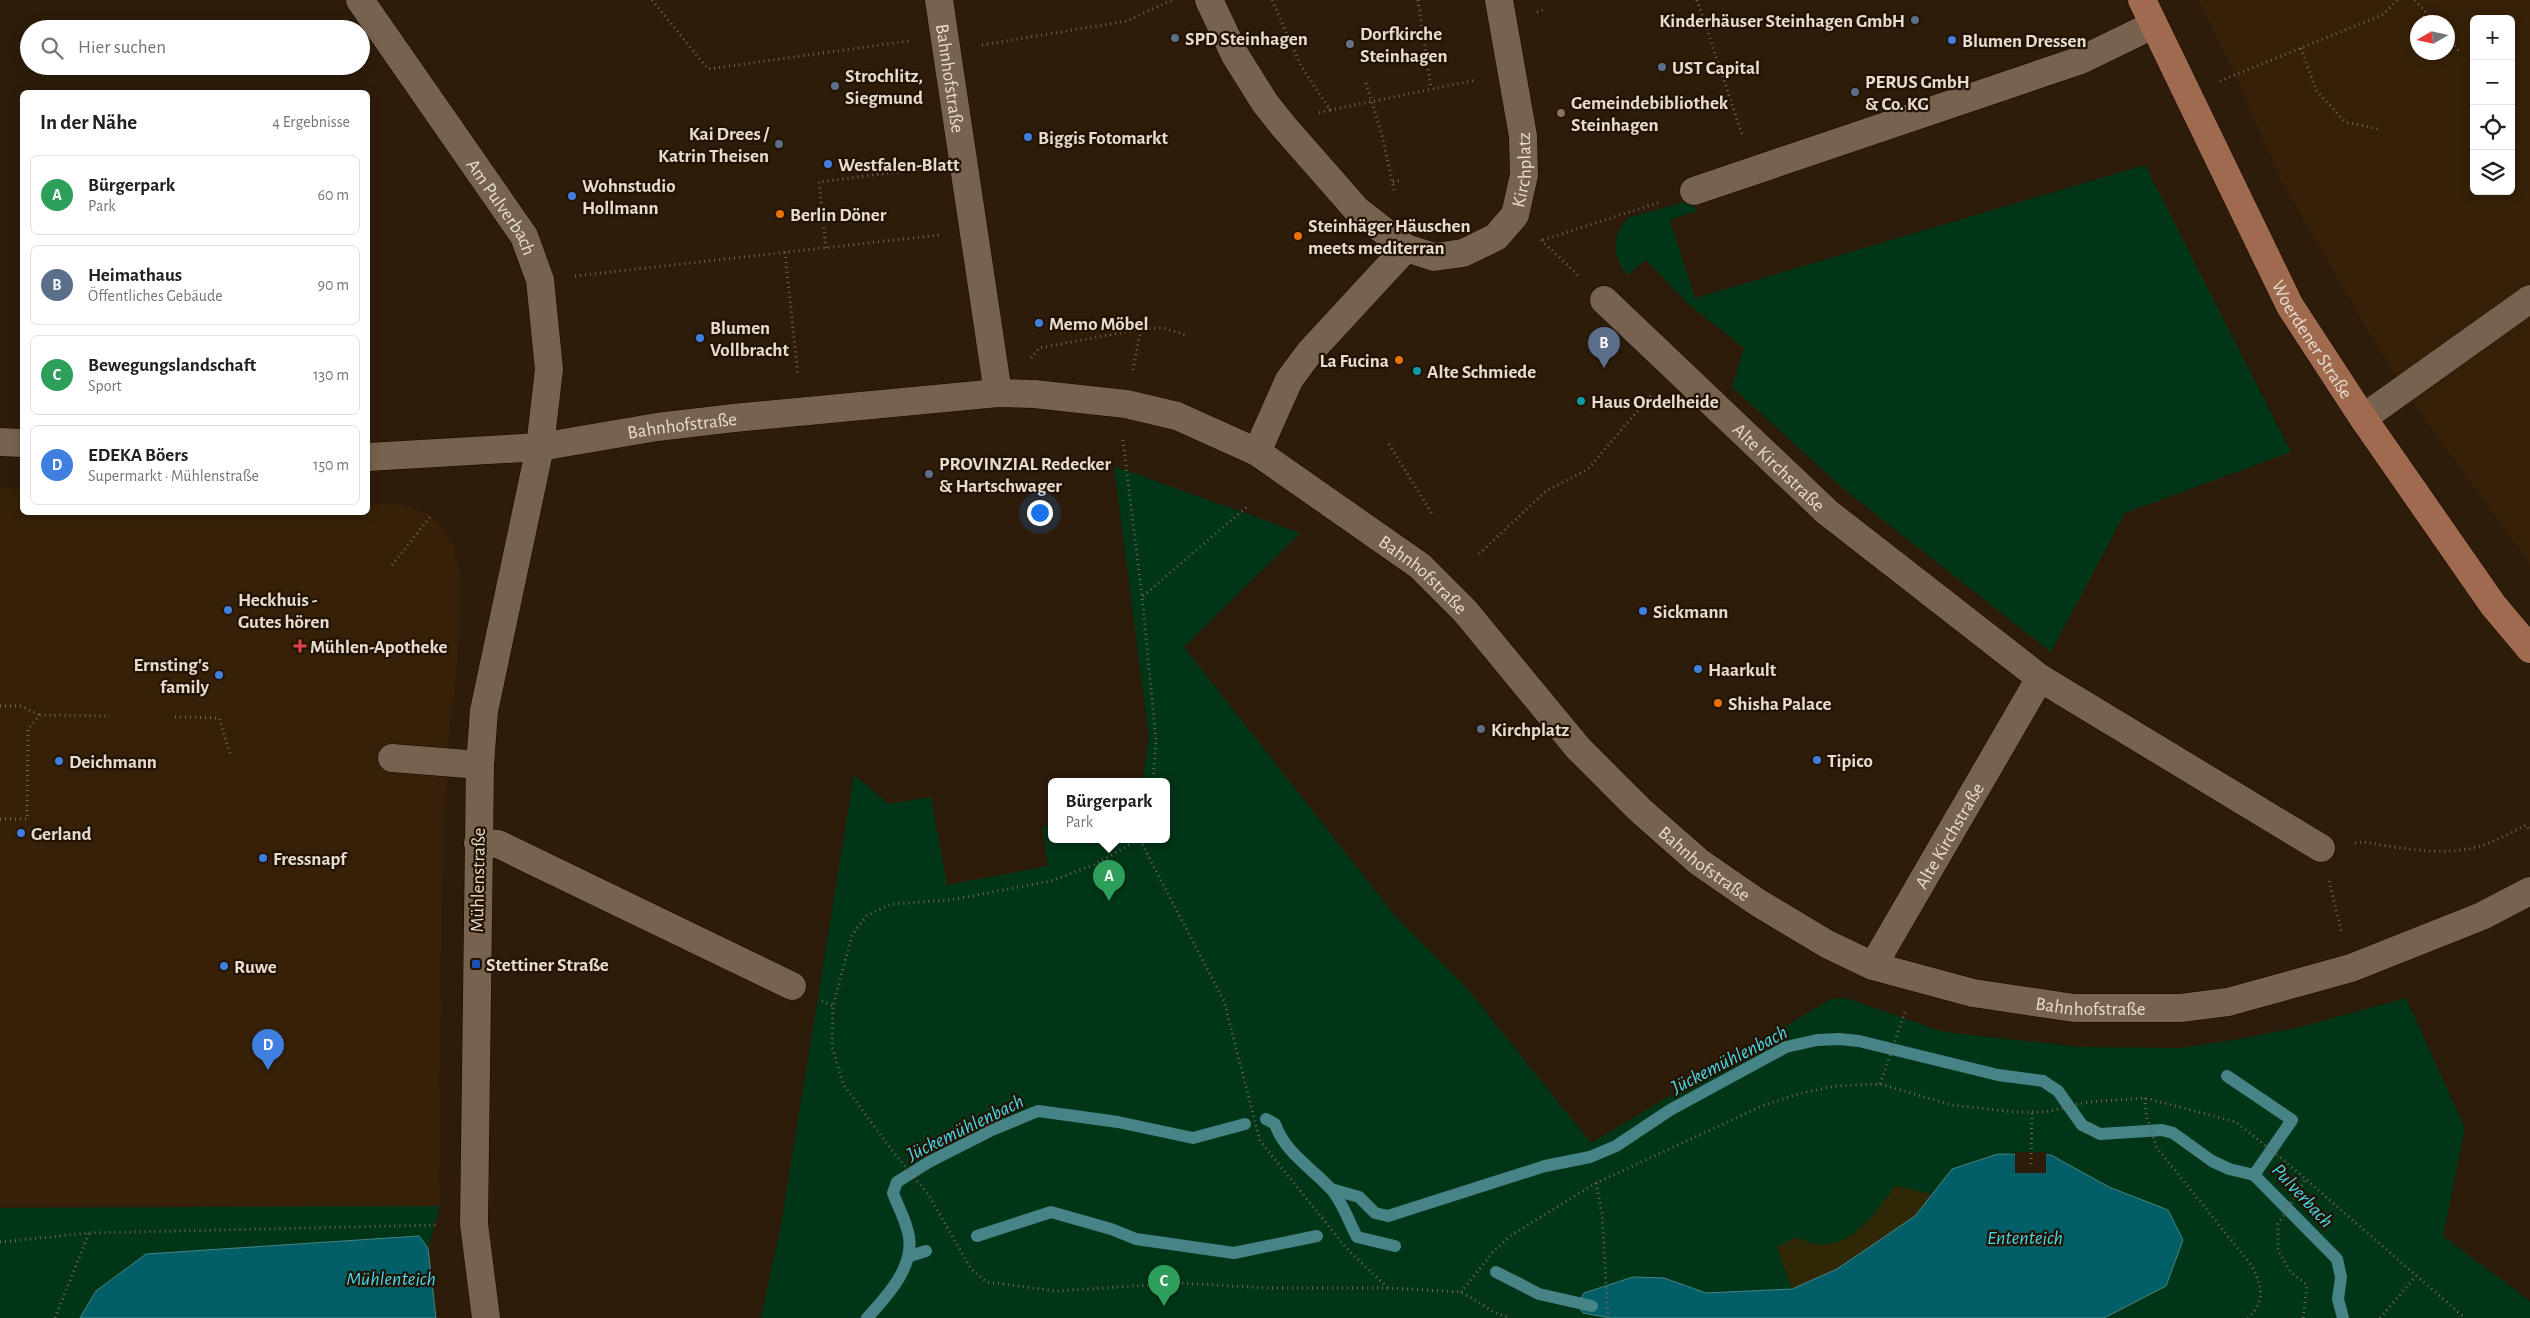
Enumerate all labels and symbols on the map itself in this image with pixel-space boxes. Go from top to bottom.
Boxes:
place label: Kinderhäuser Steinhagen GmbH [1659,12,1905,31]
marker: Kinderhäuser Steinhagen GmbH [1909,14,1921,26]
north arrow [2410,15,2455,60]
street label: Bahnhofstraße [932,22,967,134]
place label: Dorfkirche Steinhagen [1360,25,1447,66]
place label: SPD Steinhagen [1185,30,1308,49]
marker: SPD Steinhagen [1169,32,1181,44]
place label: Blumen Dressen [1962,32,2087,51]
marker: Blumen Dressen [1946,34,1958,46]
marker: Dorfkirche Steinhagen [1344,38,1356,50]
place label: UST Capital [1672,59,1760,78]
marker: UST Capital [1656,61,1668,73]
place label: Strochlitz, Siegmund [845,67,923,108]
place label: PERUS GmbH & Co. KG [1865,73,1970,114]
marker: Strochlitz, Siegmund [829,80,841,92]
marker: PERUS GmbH & Co. KG [1849,86,1861,98]
place label: Gemeindebibliothek Steinhagen [1571,94,1729,135]
marker: Gemeindebibliothek Steinhagen [1555,107,1567,119]
place label: Kai Drees / Katrin Theisen [658,125,770,166]
place label: Biggis Fotomarkt [1038,129,1168,148]
marker: Biggis Fotomarkt [1022,131,1034,143]
street label: Kirchplatz [1509,132,1535,209]
marker: Kai Drees / Katrin Theisen [773,138,785,150]
street label: Am Pulverbach [462,156,538,258]
place label: Westfalen-Blatt [838,156,960,175]
marker: Westfalen-Blatt [822,158,834,170]
place label: Wohnstudio Hollmann [582,177,676,218]
marker: Wohnstudio Hollmann [566,190,578,202]
place label: Berlin Döner [790,206,887,225]
marker: Berlin Döner [774,208,786,220]
place label: Steinhäger Häuschen meets mediterran [1308,217,1471,258]
marker: Steinhäger Häuschen meets mediterran [1292,230,1304,242]
street label: Woerdener Straße [2268,277,2356,403]
place label: Memo Möbel [1049,315,1148,334]
marker: Memo Möbel [1033,317,1045,329]
place label: Blumen Vollbracht [710,319,789,360]
pin: B [1588,327,1620,368]
marker: Blumen Vollbracht [694,332,706,344]
place label: La Fucina [1319,352,1389,371]
marker: La Fucina [1393,354,1405,366]
place label: Alte Schmiede [1427,363,1536,382]
marker: Alte Schmiede [1411,365,1423,377]
place label: Haus Ordelheide [1591,393,1719,412]
marker: Haus Ordelheide [1575,395,1587,407]
street label: Bahnhofstraße [626,410,738,443]
street label: Alte Kirchstraße [1729,420,1828,516]
place label: PROVINZIAL Redecker & Hartschwager [939,455,1112,496]
marker: PROVINZIAL Redecker & Hartschwager [923,468,935,480]
your location [1027,500,1053,526]
street label: Bahnhofstraße [1375,532,1470,618]
place label: Heckhuis - Gutes hören [238,591,329,632]
place label: Sickmann [1653,603,1728,622]
marker: Heckhuis - Gutes hören [222,604,234,616]
marker: Sickmann [1637,605,1649,617]
place label: Mühlen-Apotheke [310,638,448,657]
marker: Mühlen-Apotheke [294,640,306,652]
place label: Ernsting's family [134,656,209,697]
place label: Haarkult [1708,661,1777,680]
marker: Haarkult [1692,663,1704,675]
marker: Ernsting's family [213,669,225,681]
place label: Shisha Palace [1728,695,1832,714]
marker: Shisha Palace [1712,697,1724,709]
place label: Kirchplatz [1491,721,1569,740]
marker: Kirchplatz [1475,723,1487,735]
place label: Tipico [1827,752,1873,771]
place label: Deichmann [69,753,157,772]
marker: Tipico [1811,754,1823,766]
marker: Deichmann [53,755,65,767]
street label: Alte Kirchstraße [1912,780,1988,892]
street label: Bahnhofstraße [1654,823,1753,905]
place label: Gerland [31,825,92,844]
marker: Gerland [15,827,27,839]
street label: Mühlenstraße [468,828,489,932]
place label: Fressnapf [273,850,348,869]
marker: Fressnapf [257,852,269,864]
pin: A [1093,860,1125,901]
place label: Stettiner Straße [486,956,609,975]
place label: Ruwe [234,958,277,977]
marker: Stettiner Straße [470,958,482,970]
marker: Ruwe [218,960,230,972]
street label: Bahnhofstraße [2034,994,2146,1019]
water label: Jückemühlenbach [1667,1022,1791,1098]
pin: D [252,1029,284,1070]
water label: Jückemühlenbach [903,1091,1027,1165]
water label: Pulverbach [2268,1160,2337,1232]
water label: Ententeich [1987,1228,2063,1248]
pin: C [1148,1265,1180,1306]
water label: Mühlenteich [346,1269,436,1289]

